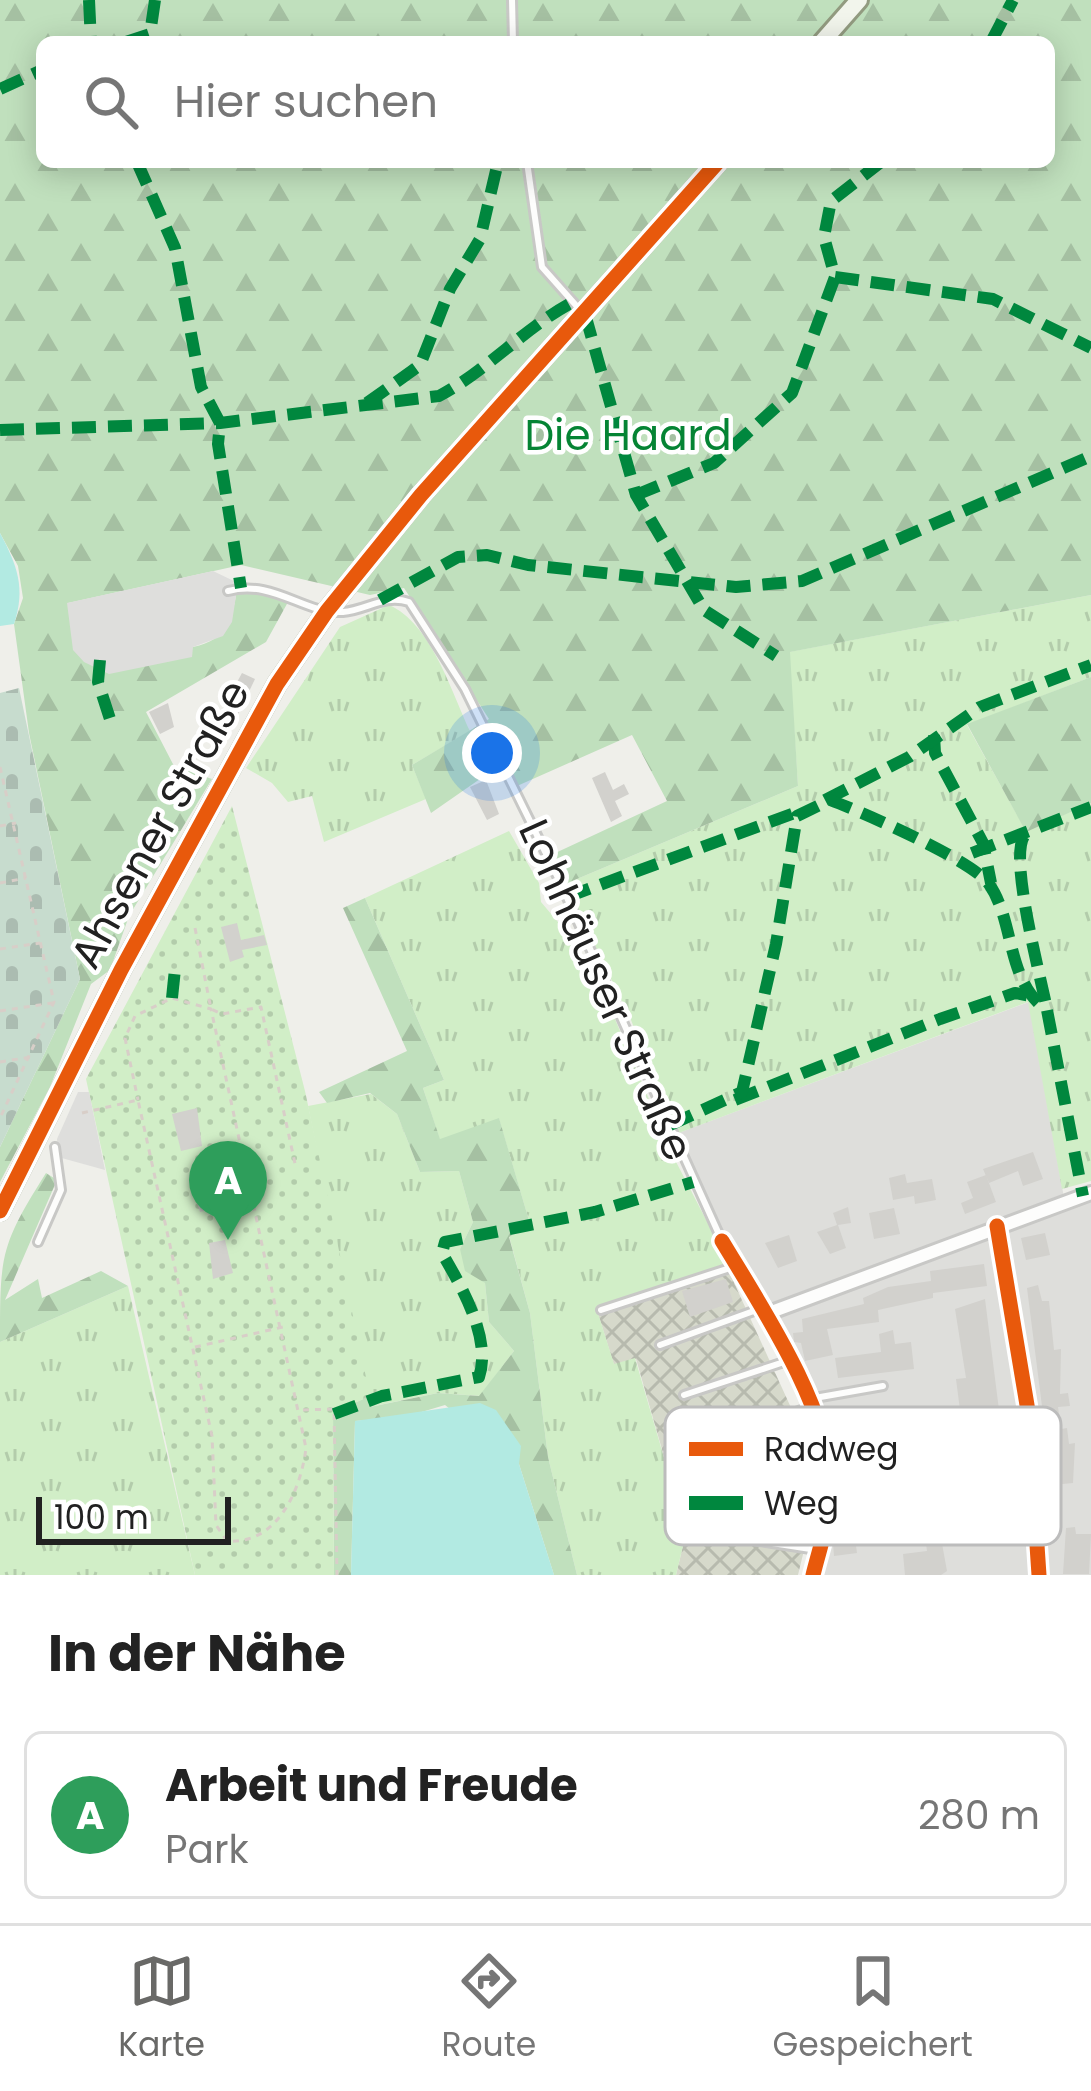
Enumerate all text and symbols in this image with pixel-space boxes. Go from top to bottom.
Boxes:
search box [36,36,1055,168]
icon: search [78,69,144,135]
text: Hier suchen [174,70,438,133]
park label: Die Haard [524,406,732,465]
street label: Ahsener Straße [56,669,264,979]
your location [462,723,522,783]
street label: Lohhäuser Straße [504,810,708,1170]
pin: A [189,1141,267,1240]
legend [665,1407,1061,1545]
text: Radweg [764,1426,899,1473]
text: Weg [764,1480,839,1527]
scale bar [36,1491,231,1544]
text: 100 m [54,1494,149,1541]
text: In der Nähe [48,1617,346,1689]
text: Arbeit und Freude [165,1754,578,1817]
text: A [76,1788,104,1843]
text: 280 m [918,1788,1040,1843]
text: Park [165,1822,249,1877]
tab: Karte [118,1948,205,2070]
tab: Route [441,1948,536,2070]
tab: Gespeichert [773,1948,973,2070]

